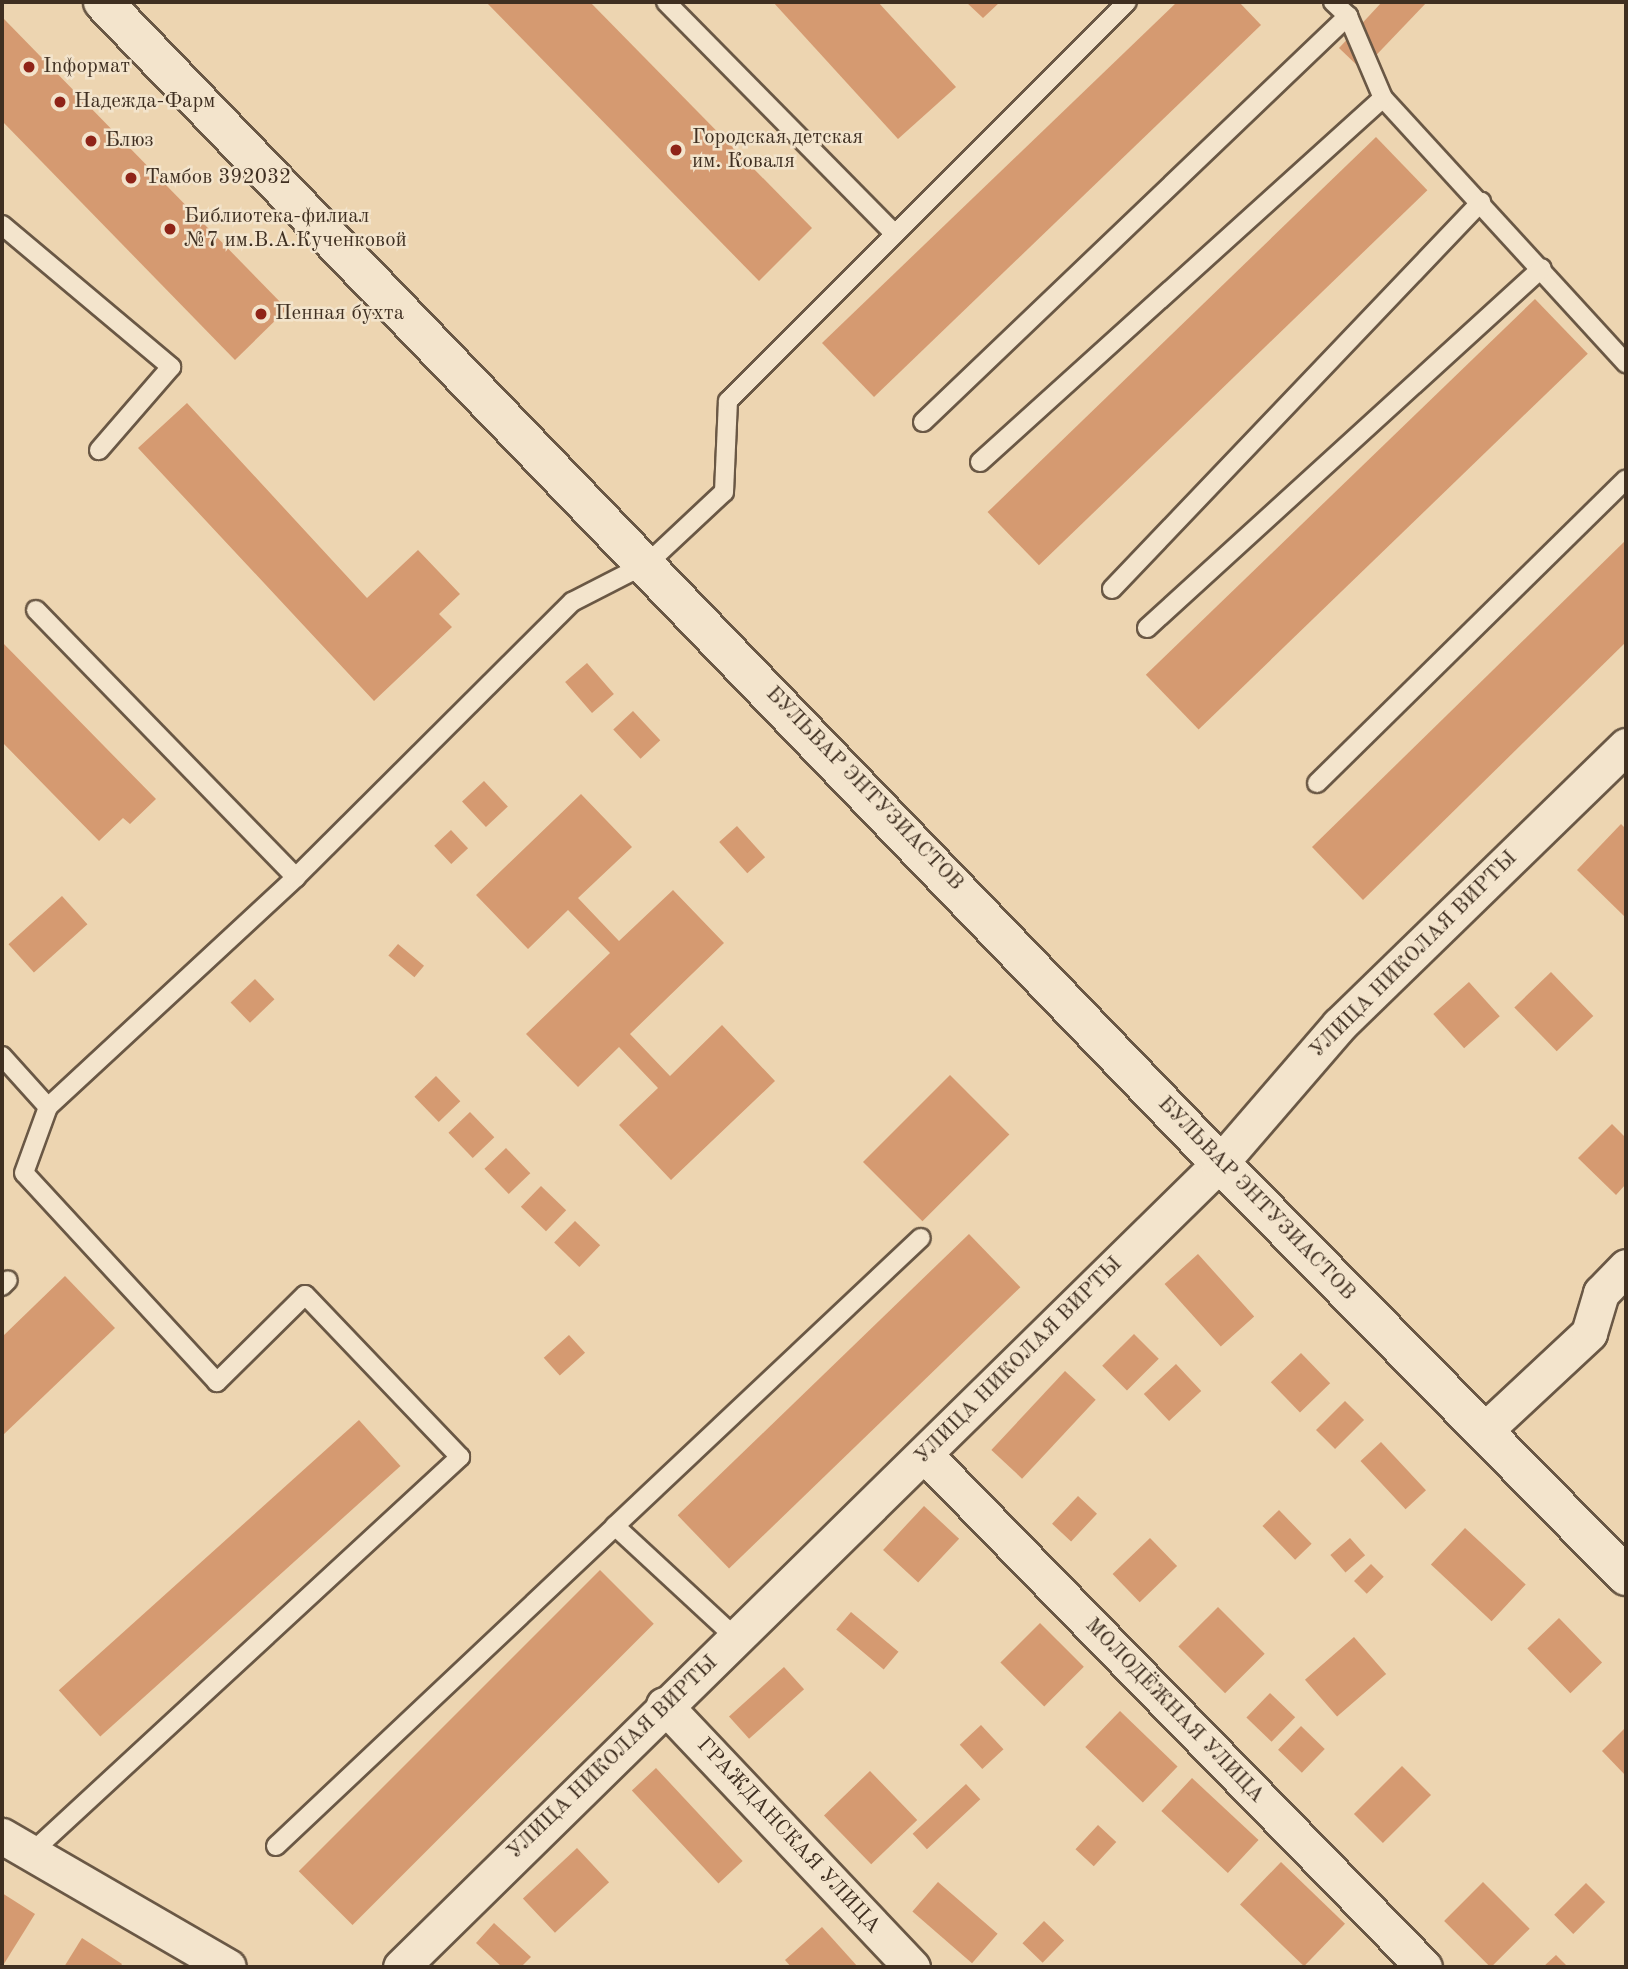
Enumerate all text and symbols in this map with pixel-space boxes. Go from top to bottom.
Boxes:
place label: Inформат [43,54,130,80]
marker: Inформат [21,59,37,75]
place label: Надежда-Фарм [74,89,215,115]
marker: Надежда-Фарм [52,94,68,110]
place label: Городская детская им. Коваля [692,125,863,175]
place label: Блюз [105,128,154,154]
marker: Блюз [83,133,99,149]
marker: Городская детская им. Коваля [666,140,686,160]
place label: Тамбов 392032 [145,165,291,191]
marker: Тамбов 392032 [123,170,139,186]
place label: Библиотека-филиал №7 им.В.А.Кученковой [184,204,407,254]
marker: Библиотека-филиал №7 им.В.А.Кученковой [162,221,178,237]
place label: Пенная бухта [275,301,404,327]
marker: Пенная бухта [253,306,269,322]
street label: БУЛЬВАР ЭНТУЗИАСТОВ [760,682,968,896]
street label: УЛИЦА НИКОЛАЯ ВИРТЫ [1305,846,1523,1064]
street label: БУЛЬВАР ЭНТУЗИАСТОВ [1152,1092,1360,1306]
street label: УЛИЦА НИКОЛАЯ ВИРТЫ [910,1252,1128,1470]
street label: МОЛОДЁЖНАЯ УЛИЦА [1079,1613,1269,1809]
street label: УЛИЦА НИКОЛАЯ ВИРТЫ [503,1651,723,1865]
street label: ГРАЖДАНСКАЯ УЛИЦА [691,1733,885,1939]

